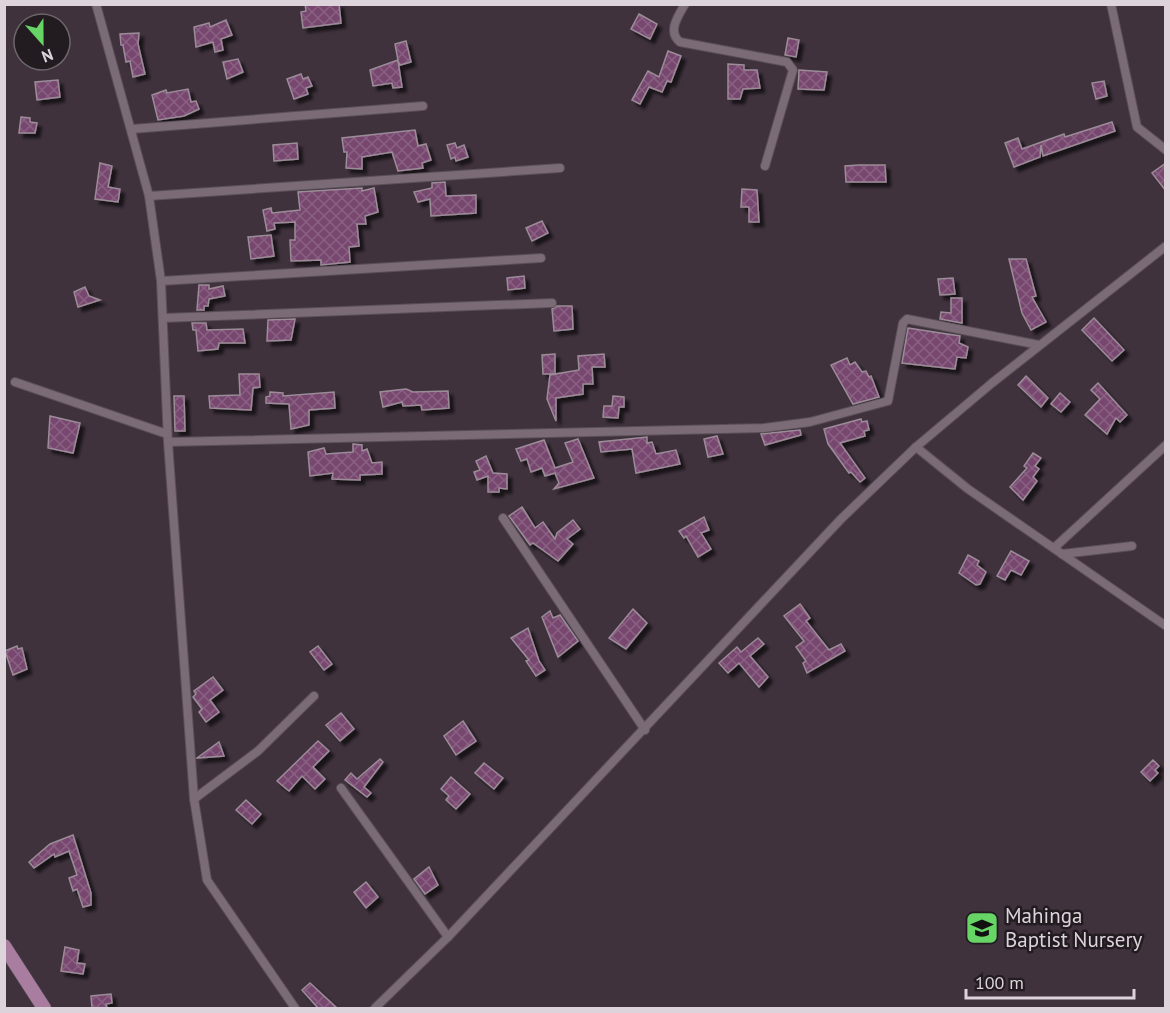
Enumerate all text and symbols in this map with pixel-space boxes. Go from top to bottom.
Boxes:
north arrow [12,12,72,72]
text: N [39,45,56,67]
place label: Mahinga Baptist Nursery [1005,902,1143,953]
school or university icon: Mahinga Baptist Nursery [964,910,1000,946]
scale bar [966,962,1134,1000]
text: 100 m [975,971,1024,994]

